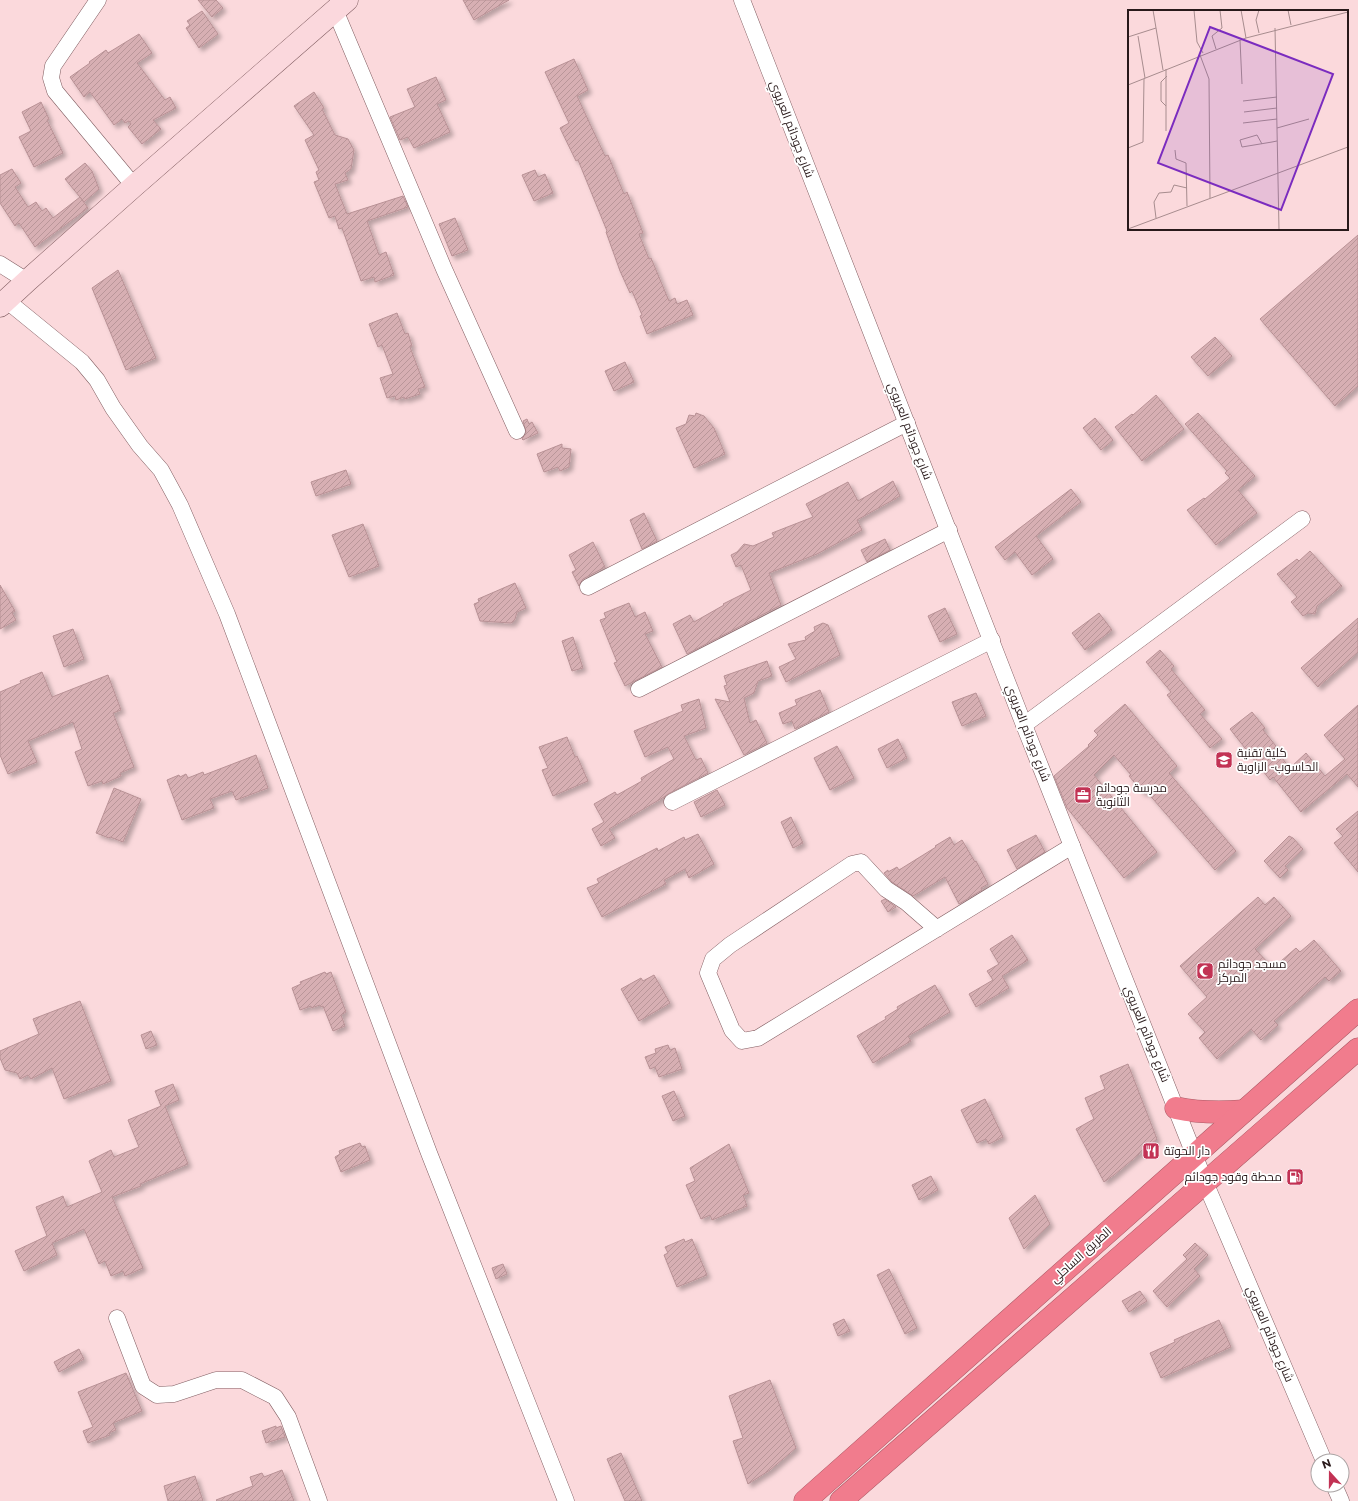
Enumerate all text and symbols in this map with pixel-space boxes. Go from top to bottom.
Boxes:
inset map [1128,10,1348,230]
street label: شارع جودائم العريوي [764,78,818,181]
street label: شارع جودائم العريوي [882,380,936,483]
street label: شارع جودائم العريوي [1000,682,1054,785]
place label: كلية تقنية الحاسوب- الزاوية [1237,745,1318,774]
school or university icon: كلية تقنية الحاسوب- الزاوية [1214,750,1234,770]
place label: مدرسة جودائم الثانوية [1096,780,1167,809]
office icon: مدرسة جودائم الثانوية [1073,785,1093,805]
place label: مسجد جودائم المركز [1217,956,1287,985]
mosque icon: مسجد جودائم المركز [1195,961,1215,981]
street label: شارع جودائم العريوي [1118,983,1174,1086]
restaurant icon: دار الحوتة [1141,1141,1161,1161]
place label: دار الحوتة [1164,1143,1210,1158]
fuel station icon: محطة وقود جودائم [1285,1167,1305,1187]
place label: محطة وقود جودائم [1185,1169,1282,1185]
street label: الطريق الساحلي [1047,1223,1116,1288]
street label: شارع جودائم العريوي [1241,1284,1297,1385]
north arrow [1310,1453,1350,1493]
text: N [1320,1456,1333,1472]

